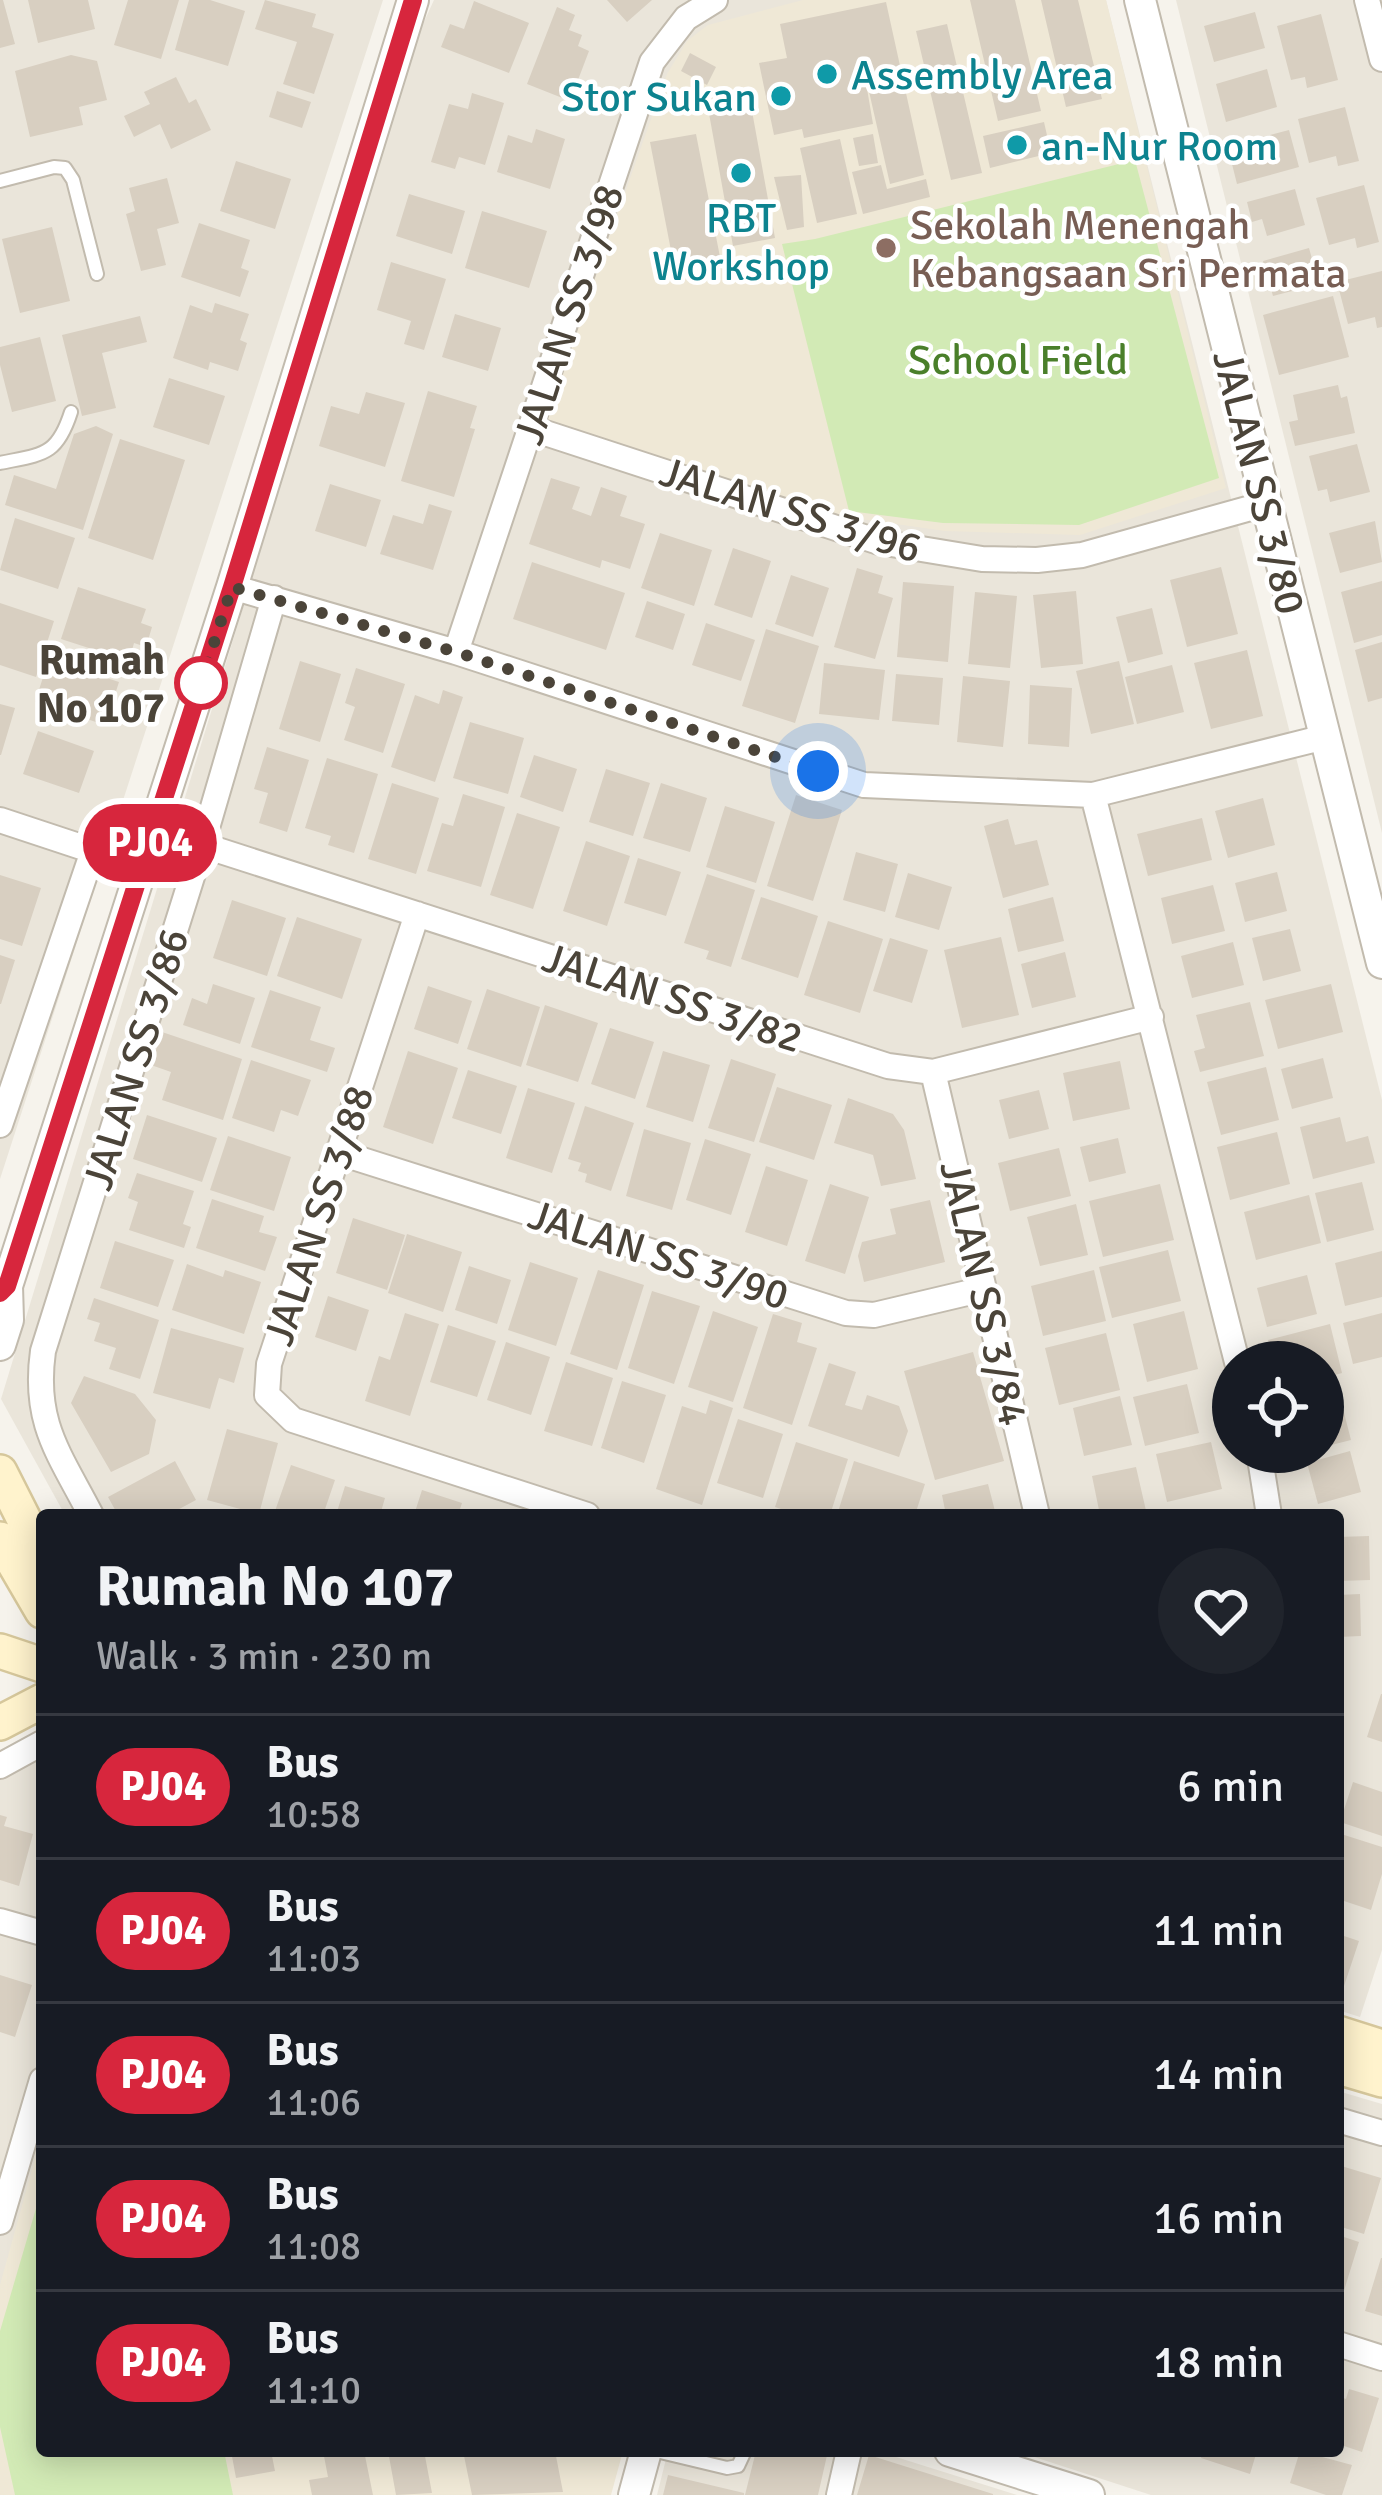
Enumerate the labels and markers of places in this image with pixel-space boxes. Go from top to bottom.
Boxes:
place label: Assembly Area [851,50,1113,101]
marker: Assembly Area [814,61,840,87]
place label: Stor Sukan [561,72,757,123]
marker: Stor Sukan [768,83,794,109]
place label: an-Nur Room [1041,121,1278,172]
marker: an-Nur Room [1004,132,1030,158]
marker: RBT Workshop [728,160,754,186]
place label: RBT Workshop [652,193,830,292]
place label: Sekolah Menengah Kebangsaan Sri Permata [910,200,1347,299]
marker: Sekolah Menengah Kebangsaan Sri Permata [873,235,899,261]
place label: Rumah No 107 [37,635,165,734]
marker: Rumah No 107 [176,658,226,708]

